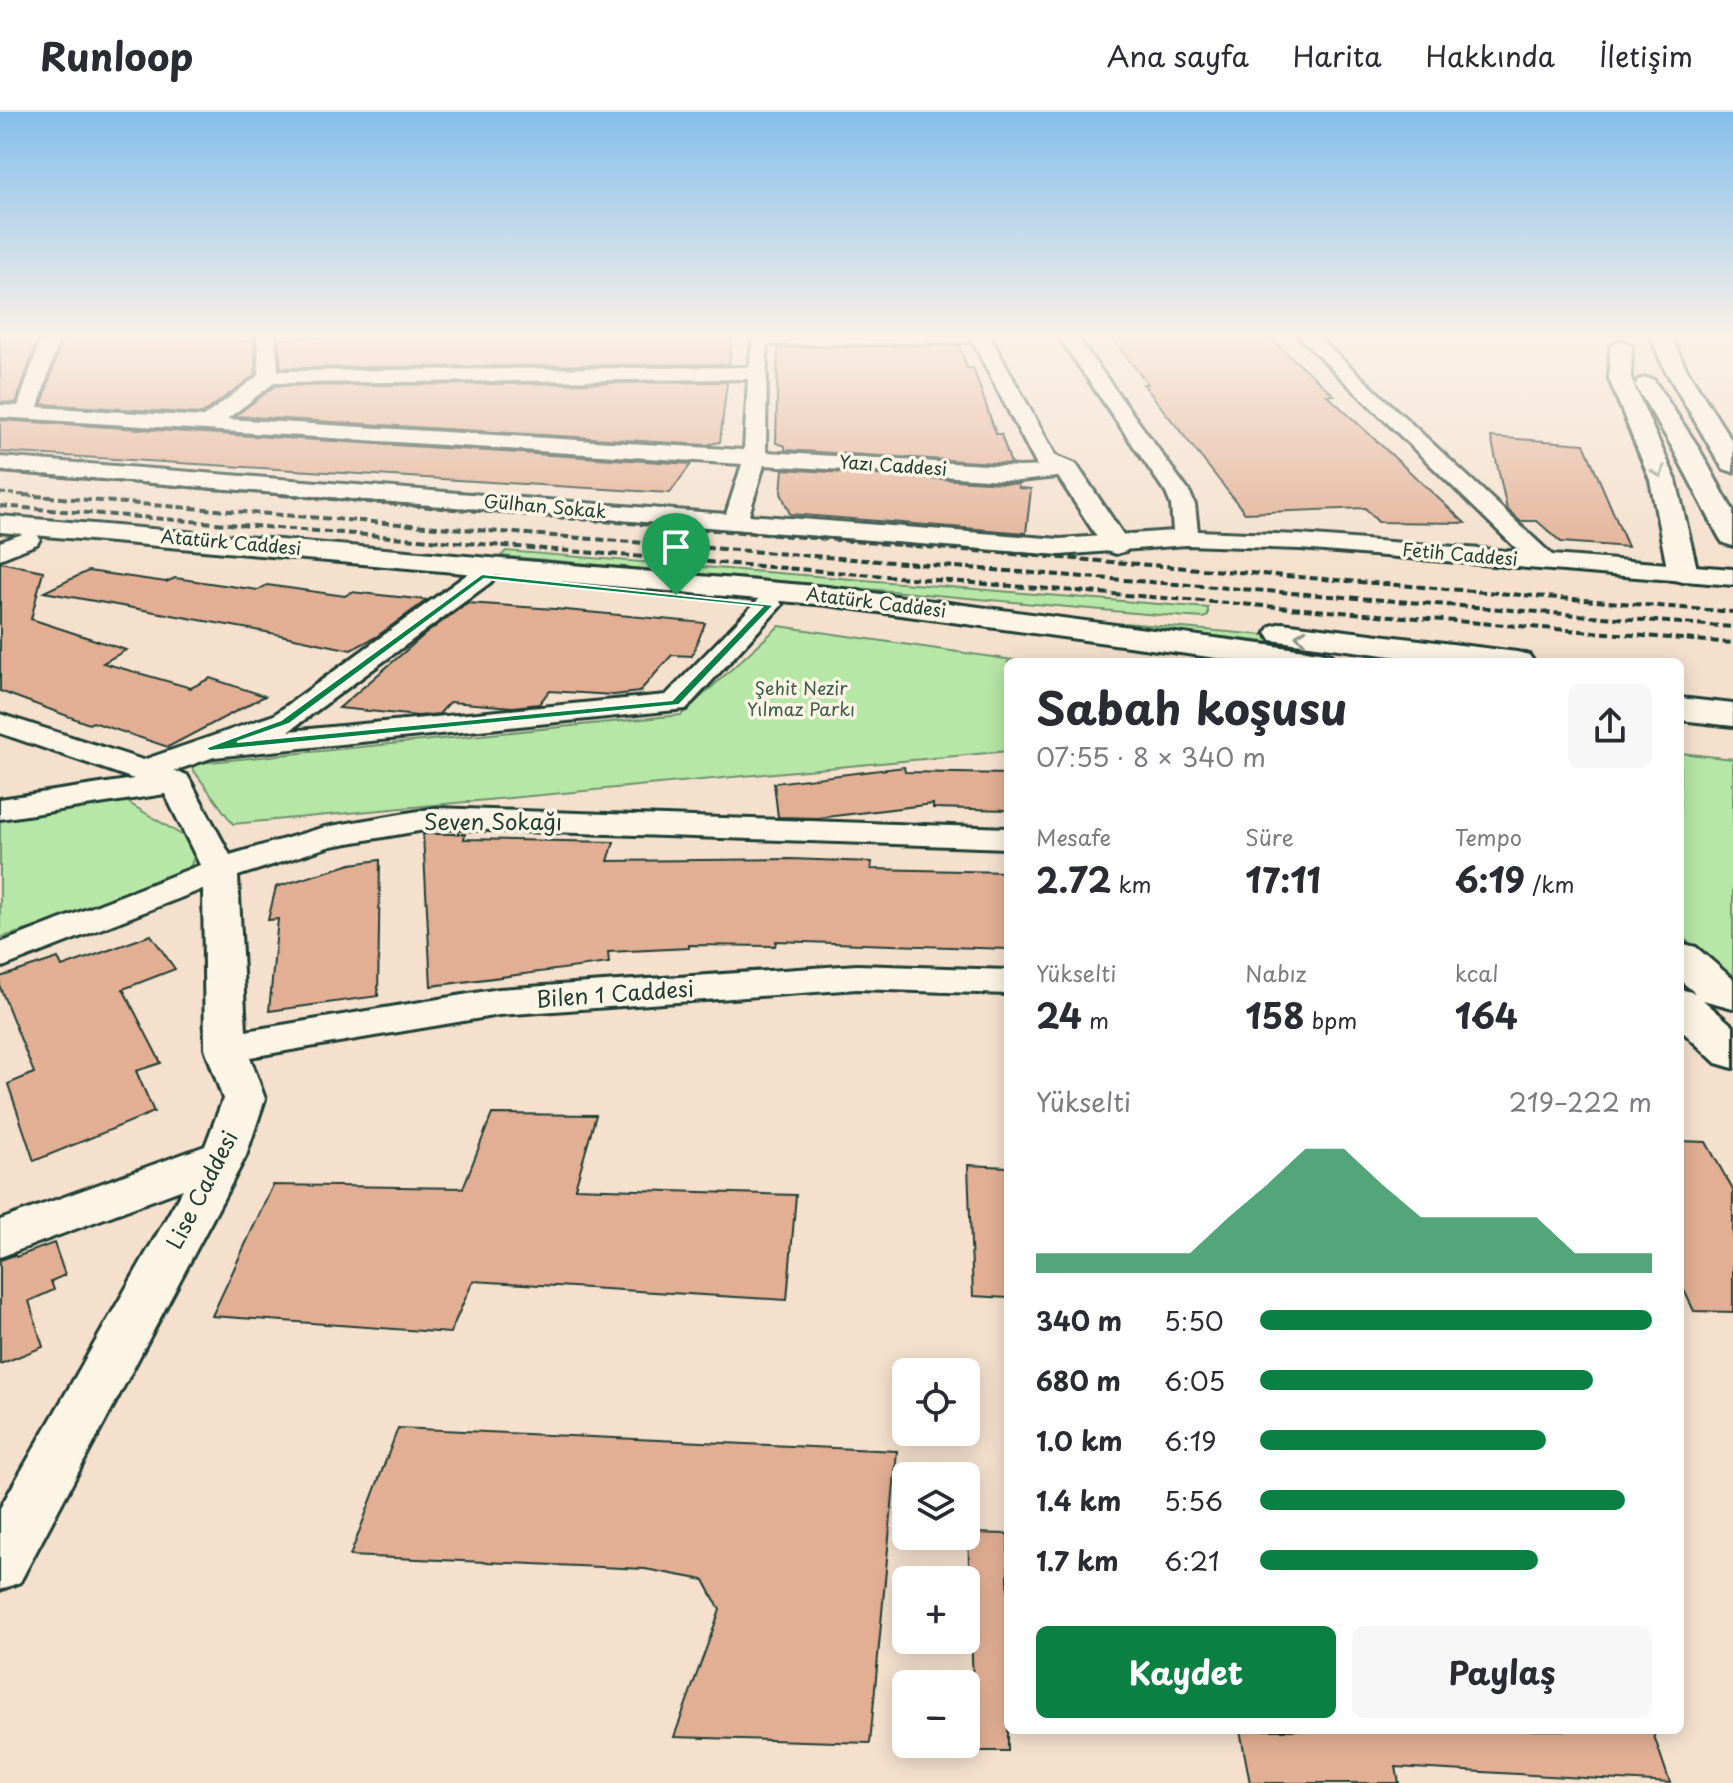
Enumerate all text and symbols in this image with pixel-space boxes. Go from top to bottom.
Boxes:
text: Runloop [40,27,193,84]
text: Ana sayfa [1107,34,1249,77]
text: Harita [1293,34,1382,77]
text: Hakkında [1426,34,1555,77]
text: İletişim [1599,34,1693,77]
street label: Yazı Caddesi [838,447,948,482]
one-way arrow [1649,464,1666,478]
street label: Gülhan Sokak [483,487,608,524]
pin [642,513,710,595]
street label: Atatürk Caddesi [160,522,302,561]
icon: arrive [654,525,698,569]
street label: Fetih Caddesi [1401,535,1519,572]
street label: Atatürk Caddesi [805,580,948,623]
one-way arrow [1294,627,1307,644]
park label: Şehit Nezir Yılmaz Parkı [747,674,855,722]
text: Sabah koşusu [1036,674,1348,740]
button: share [1568,684,1652,768]
text: 07:55 · 8 × 340 m [1036,737,1266,776]
street label: Seven Sokağı [424,804,562,837]
text: Mesafe [1036,820,1111,853]
text: Süre [1245,820,1294,853]
text: Tempo [1455,820,1522,853]
text: 2.72 [1036,853,1111,905]
text: 17:11 [1245,853,1321,905]
text: 6:19 [1455,853,1525,905]
text: km [1111,867,1152,900]
text: /km [1525,867,1574,900]
text: Yükselti [1036,956,1116,989]
text: Nabız [1245,956,1307,989]
text: kcal [1455,956,1499,989]
street label: Bilen 1 Caddesi [535,971,695,1014]
text: 24 [1036,989,1082,1041]
text: 158 [1245,989,1305,1041]
text: 164 [1455,989,1518,1041]
text: m [1082,1003,1109,1036]
text: bpm [1305,1003,1357,1036]
text: Yükselti [1036,1082,1131,1121]
text: 219–222 m [1509,1082,1652,1121]
street label: Lise Caddesi [157,1124,245,1254]
text: 340 m [1036,1301,1122,1340]
text: 5:50 [1164,1301,1224,1340]
map controls [892,1358,980,1758]
button: locate [892,1358,980,1446]
text: 680 m [1036,1361,1121,1400]
text: 6:05 [1164,1361,1225,1400]
text: 1.0 km [1036,1421,1123,1460]
text: 6:19 [1164,1421,1217,1460]
button: layers [892,1462,980,1550]
text: 1.4 km [1036,1481,1121,1520]
text: 5:56 [1164,1481,1223,1520]
text: 1.7 km [1036,1541,1119,1580]
text: 6:21 [1164,1541,1220,1580]
button: + [892,1566,980,1654]
button: Kaydet [1036,1626,1336,1718]
button: Paylaş [1352,1626,1652,1718]
button: − [892,1670,980,1758]

